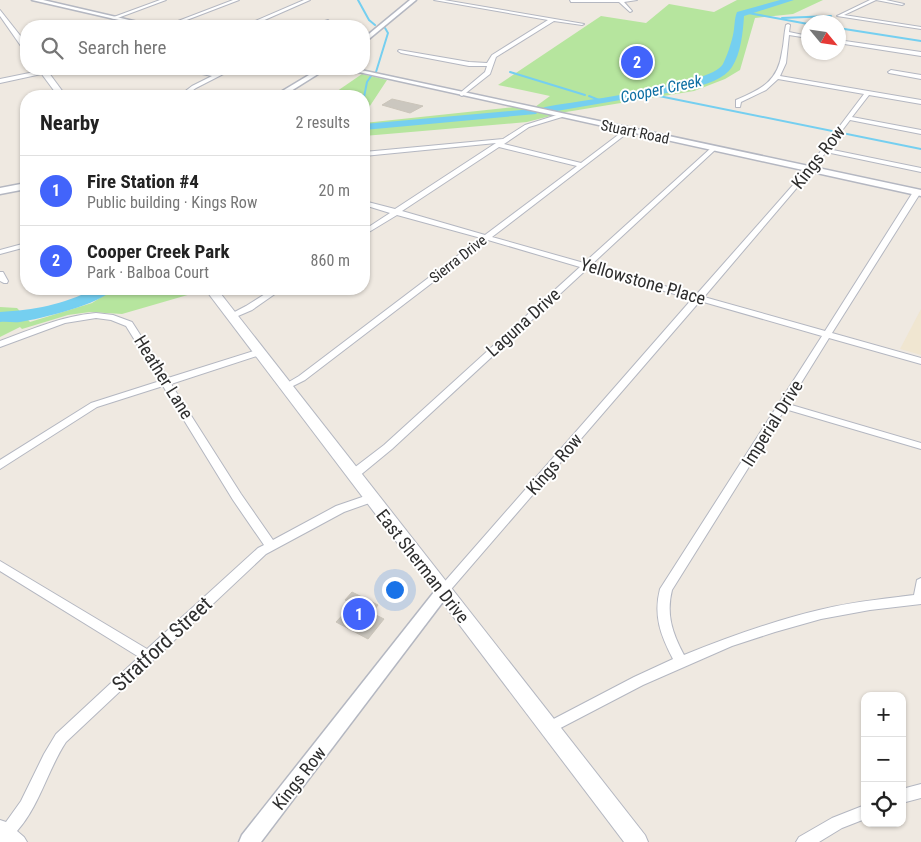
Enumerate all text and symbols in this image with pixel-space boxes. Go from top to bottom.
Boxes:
north arrow [801,15,846,60]
search box [20,20,370,75]
icon: search [38,34,66,62]
text: Search here [78,36,166,59]
pin: 2 [621,43,653,81]
water label: Cooper Creek [619,71,704,107]
text: Nearby [40,111,99,135]
text: 2 results [295,113,350,132]
street label: Stuart Road [599,116,671,148]
street label: Kings Row [787,121,849,193]
text: Fire Station #4 [87,170,199,193]
text: 1 [52,181,60,200]
text: 20 m [318,181,350,200]
text: Public building · Kings Row [87,193,257,212]
street label: Sierra Drive [426,231,490,287]
text: Cooper Creek Park [87,240,230,263]
text: 2 [52,251,60,270]
text: 860 m [311,251,350,270]
street label: Yellowstone Place [578,253,708,309]
text: Park · Balboa Court [87,263,209,282]
street label: Laguna Drive [482,283,564,361]
street label: Heather Lane [130,331,198,423]
street label: Imperial Drive [737,376,807,470]
street label: Kings Row [522,429,586,499]
street label: East Sherman Drive [372,505,474,627]
your location [382,577,408,603]
street label: Stratford Street [107,592,217,696]
pin: 1 [343,595,375,633]
map controls [861,692,906,827]
button: + [861,692,906,737]
button: − [861,737,906,782]
street label: Kings Row [268,742,330,814]
button: locate [861,782,906,827]

